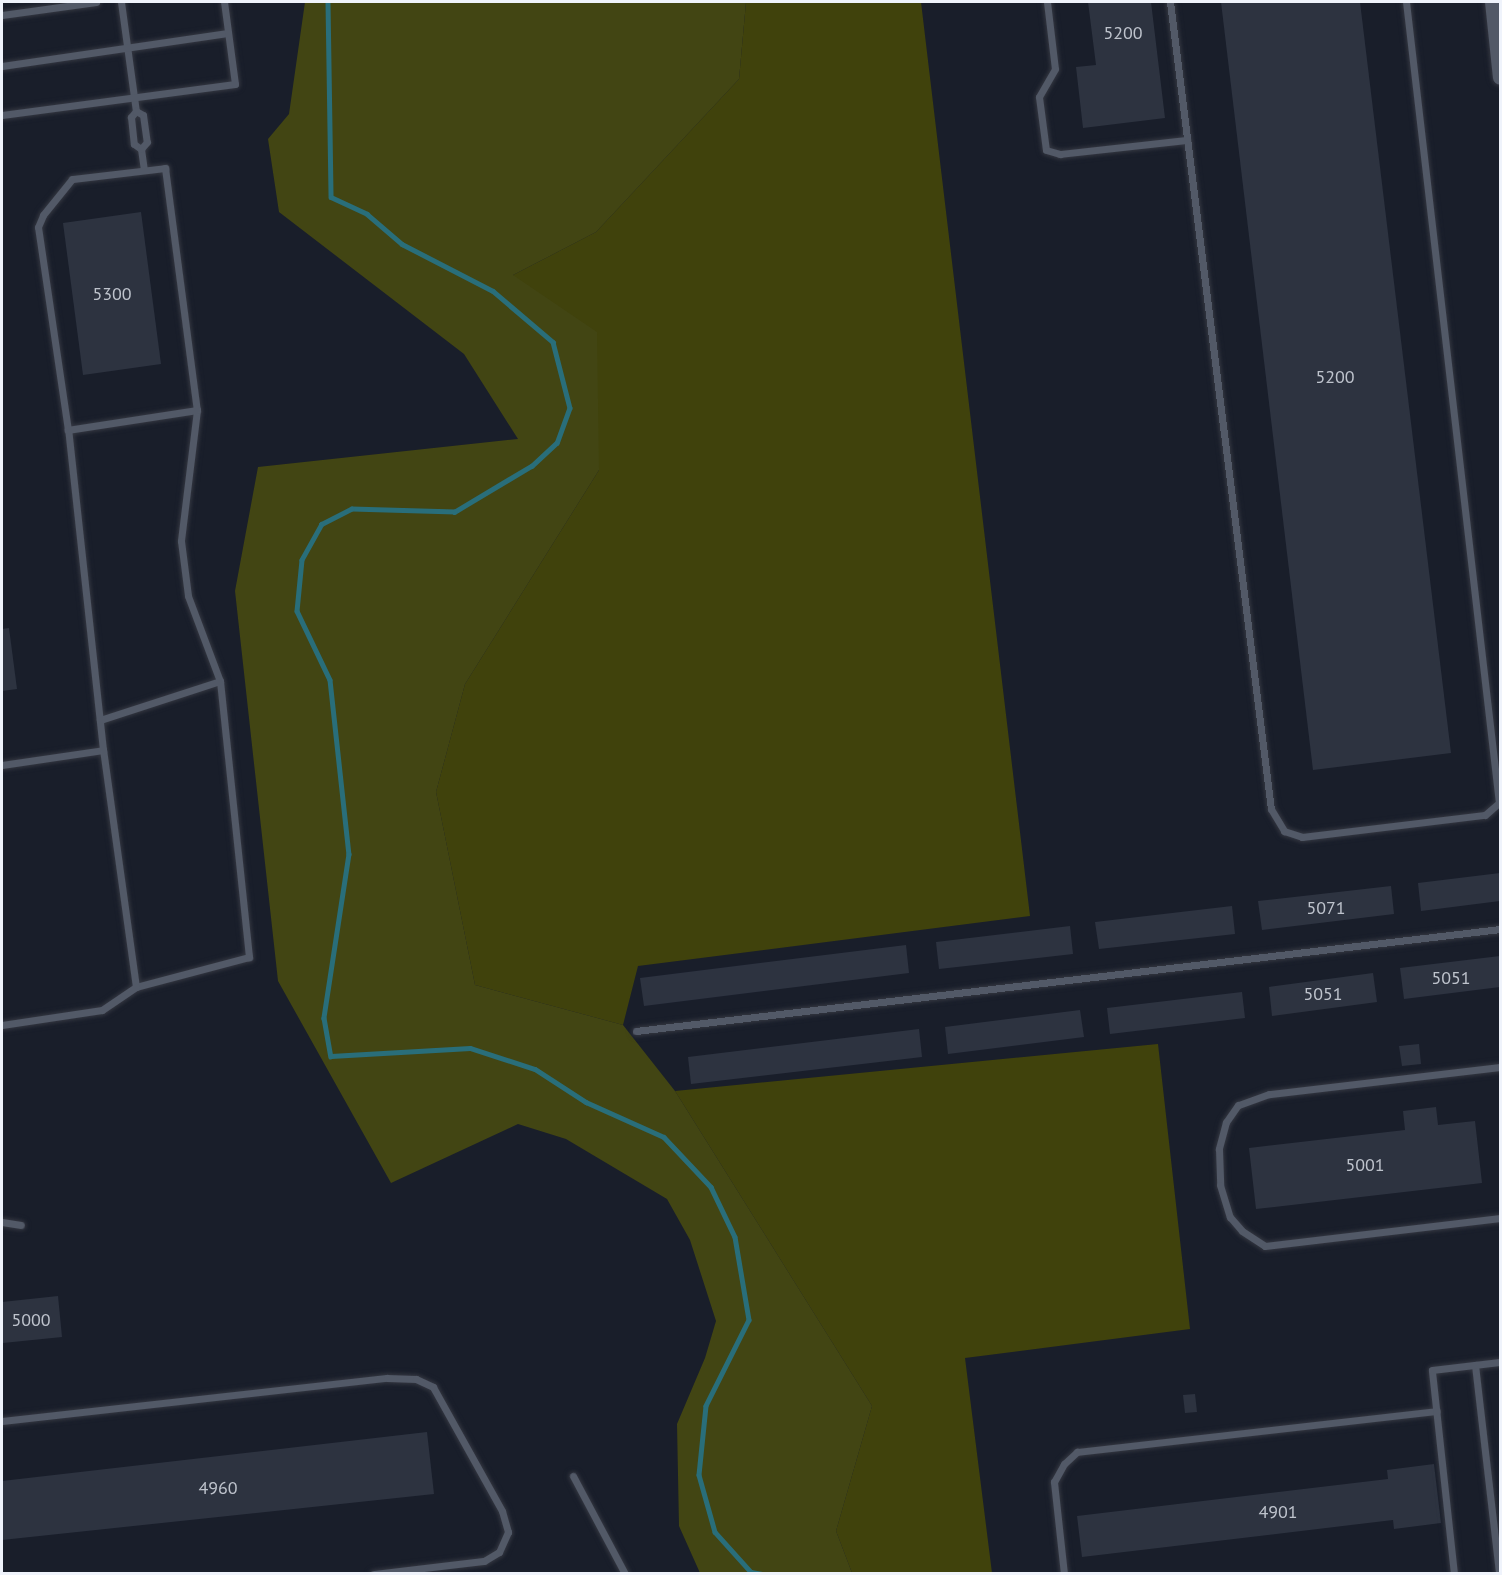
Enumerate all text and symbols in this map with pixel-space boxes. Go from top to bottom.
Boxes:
house number: 5200 [1103,22,1143,44]
house number: 5300 [92,283,132,305]
house number: 5200 [1315,366,1355,388]
house number: 5071 [1306,897,1346,919]
house number: 5051 [1431,967,1471,989]
house number: 5051 [1303,983,1343,1005]
house number: 5001 [1345,1154,1385,1176]
house number: 5000 [11,1309,51,1331]
house number: 4960 [198,1477,238,1499]
house number: 4901 [1258,1501,1298,1523]

